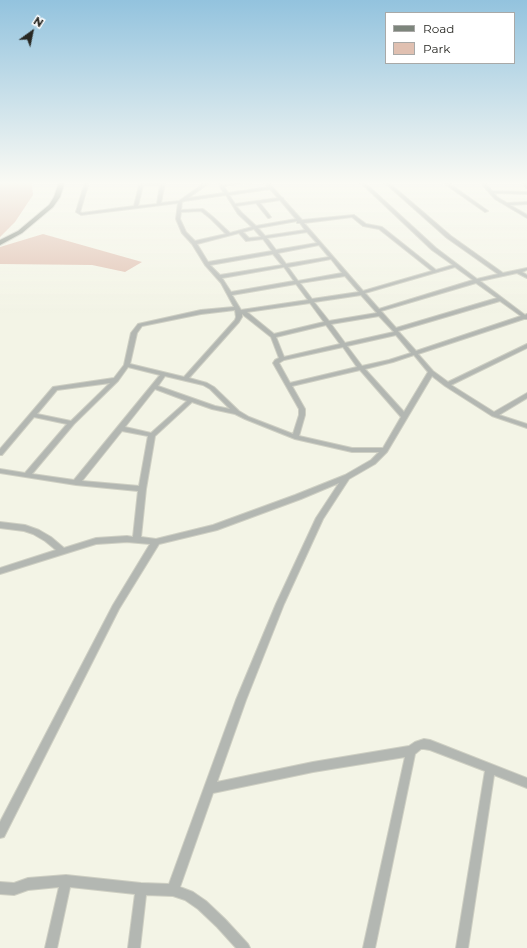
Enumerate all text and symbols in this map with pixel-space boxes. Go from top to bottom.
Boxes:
north arrow [12,12,52,52]
legend [385,12,515,64]
text: N [31,14,46,30]
text: Road [423,21,454,36]
text: Park [423,41,450,56]

